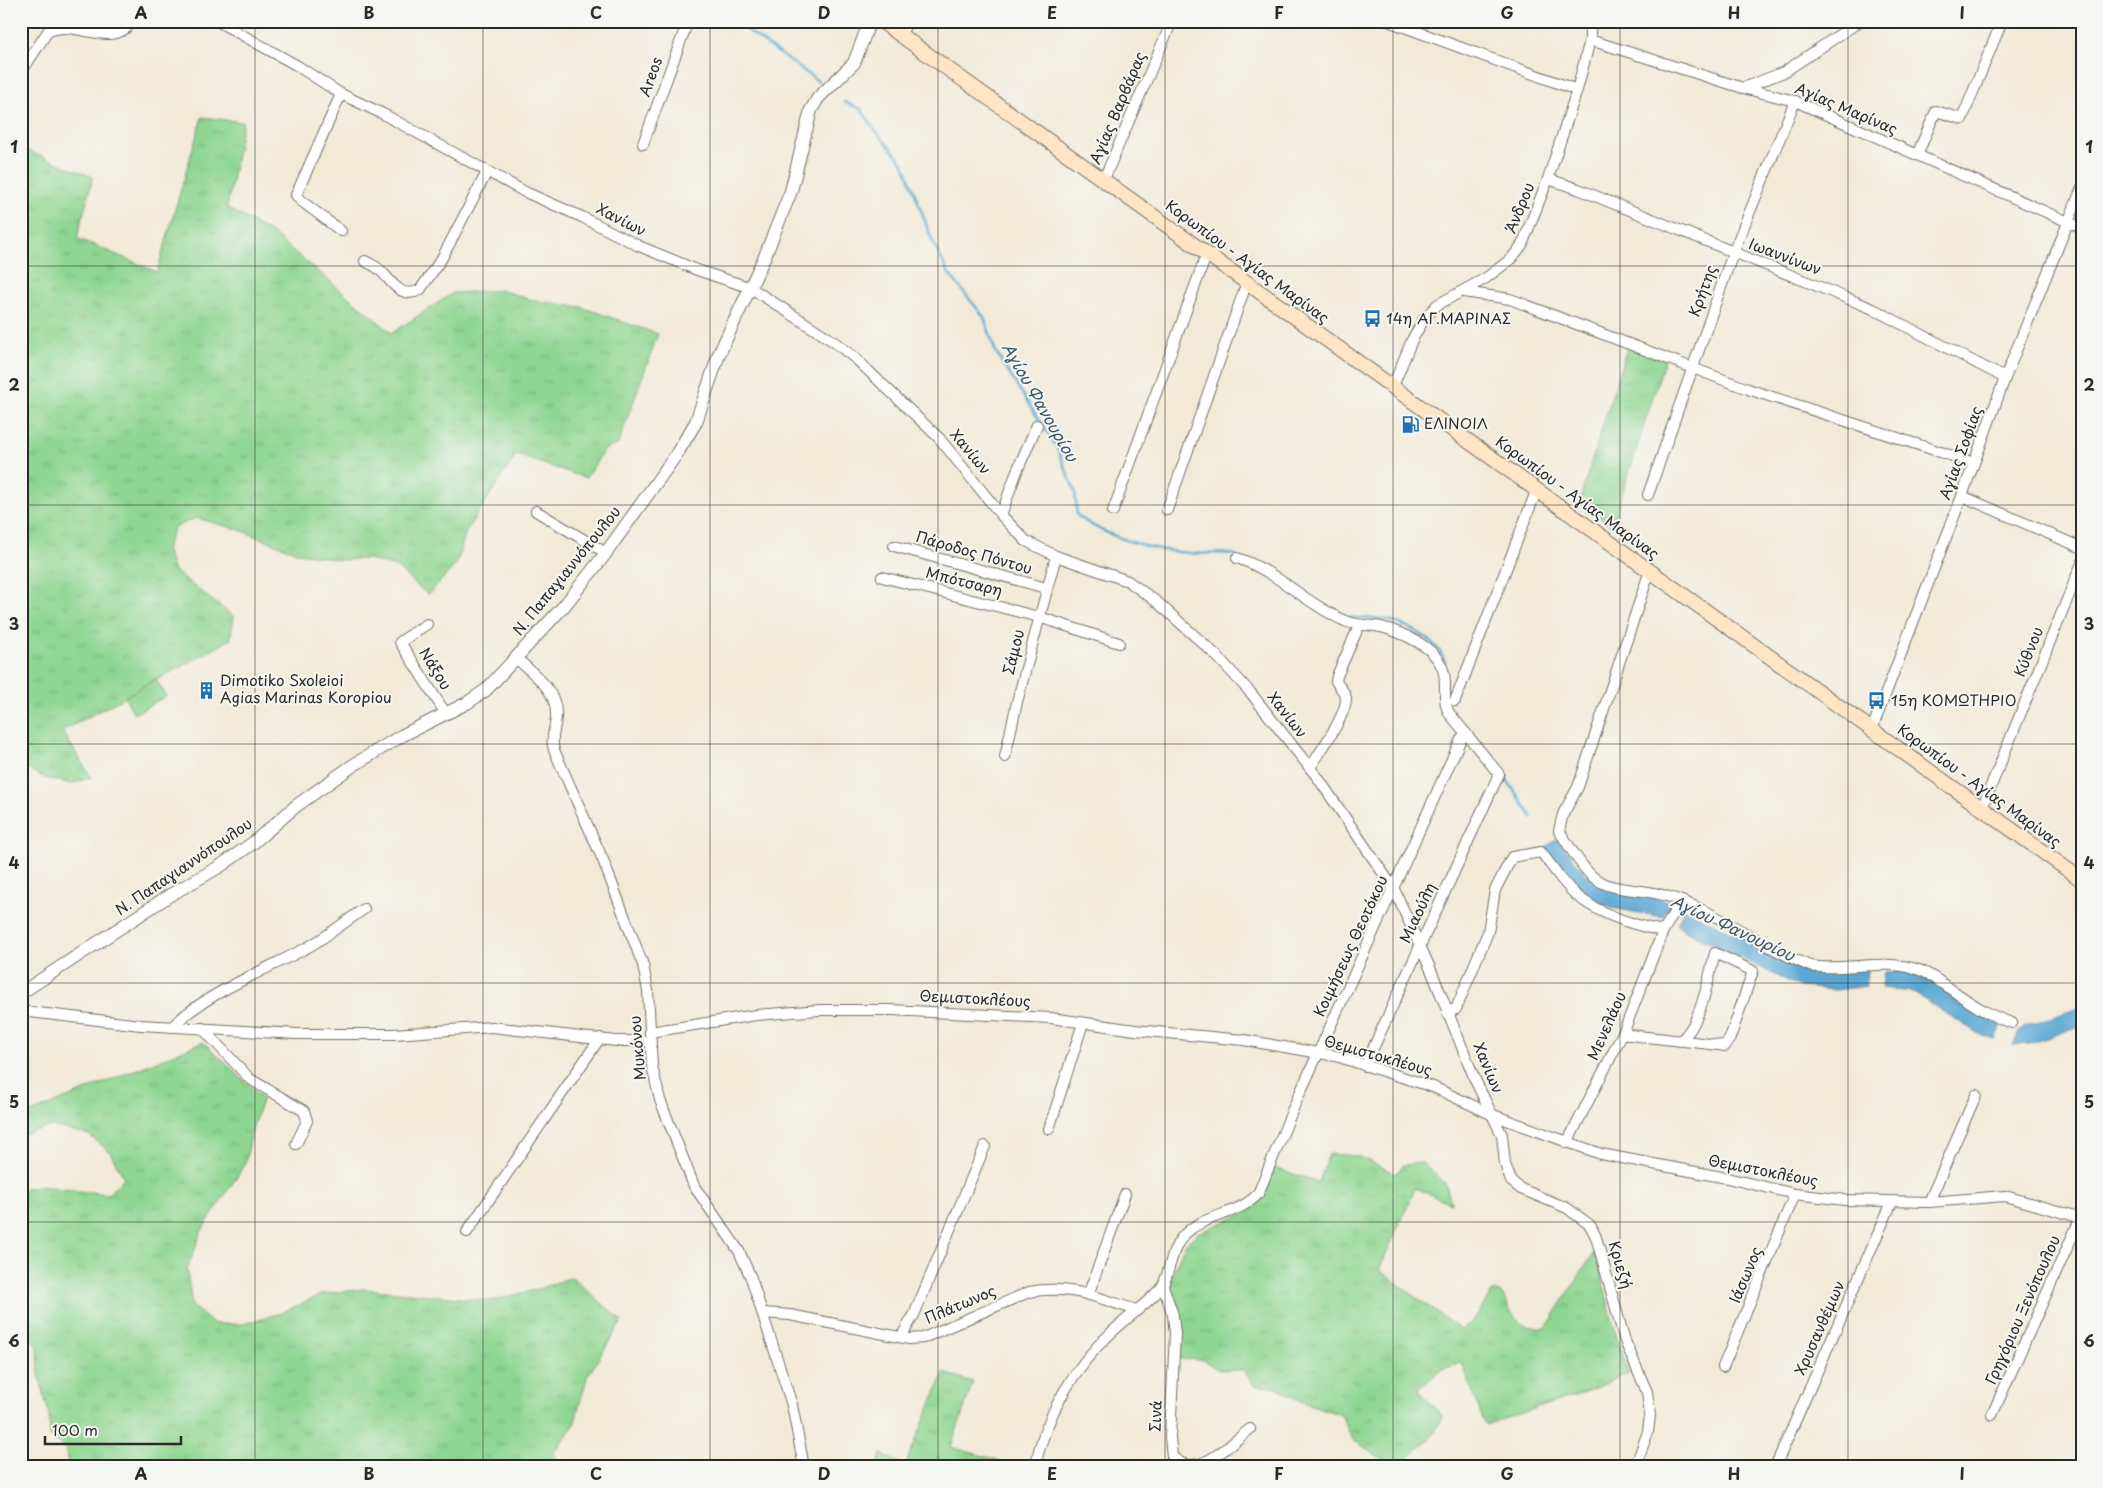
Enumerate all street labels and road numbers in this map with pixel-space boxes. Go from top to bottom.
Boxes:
street label: Αγίας Βαρβάρας [1083,47,1151,167]
street label: Areos [632,53,667,99]
street label: Αγίας Μαρίνας [1792,76,1902,140]
street label: Άνδρου [1498,178,1539,236]
street label: Κορωπίου - Αγίας Μαρίνας [1161,193,1335,328]
street label: Χανίων [593,196,651,241]
street label: Ιωαννίνων [1746,231,1825,280]
street label: Κρήτης [1682,261,1722,320]
street label: Αγίας Σοφίας [1932,402,1987,503]
street label: Χανίων [945,423,997,479]
street label: Κορωπίου - Αγίας Μαρίνας [1491,429,1665,564]
street label: Ν. Παπαγιαννόπουλου [506,500,625,640]
street label: Πάροδος Πόντου [914,524,1035,579]
street label: Μπότσαρη [924,560,1005,601]
street label: Κύθνου [2007,623,2048,680]
street label: Σάμου [996,627,1029,677]
street label: Νάξου [414,643,458,694]
street label: Χανίων [1263,686,1314,742]
street label: Κορωπίου - Αγίας Μαρίνας [1893,717,2067,852]
street label: Ν. Παπαγιαννόπουλου [110,811,256,920]
street label: Κοιμήσεως Θεοτόκου [1307,871,1393,1020]
street label: Μιαούλη [1393,878,1441,946]
street label: Θεμιστοκλέους [919,983,1032,1012]
street label: Μενελάου [1580,987,1631,1064]
street label: Μυκόνου [622,1015,651,1081]
street label: Θεμιστοκλέους [1322,1028,1435,1081]
street label: Χανίων [1468,1038,1510,1097]
street label: Θεμιστοκλέους [1706,1148,1820,1191]
street label: Γρηγόριου Ξενόπουλου [1978,1231,2065,1388]
street label: Κριεζή [1604,1238,1639,1291]
street label: Ιάσωνος [1722,1242,1767,1306]
street label: Χρυσανθέμων [1788,1277,1850,1378]
street label: Πλάτωνος [920,1278,999,1329]
street label: Σινά [1142,1399,1167,1432]

